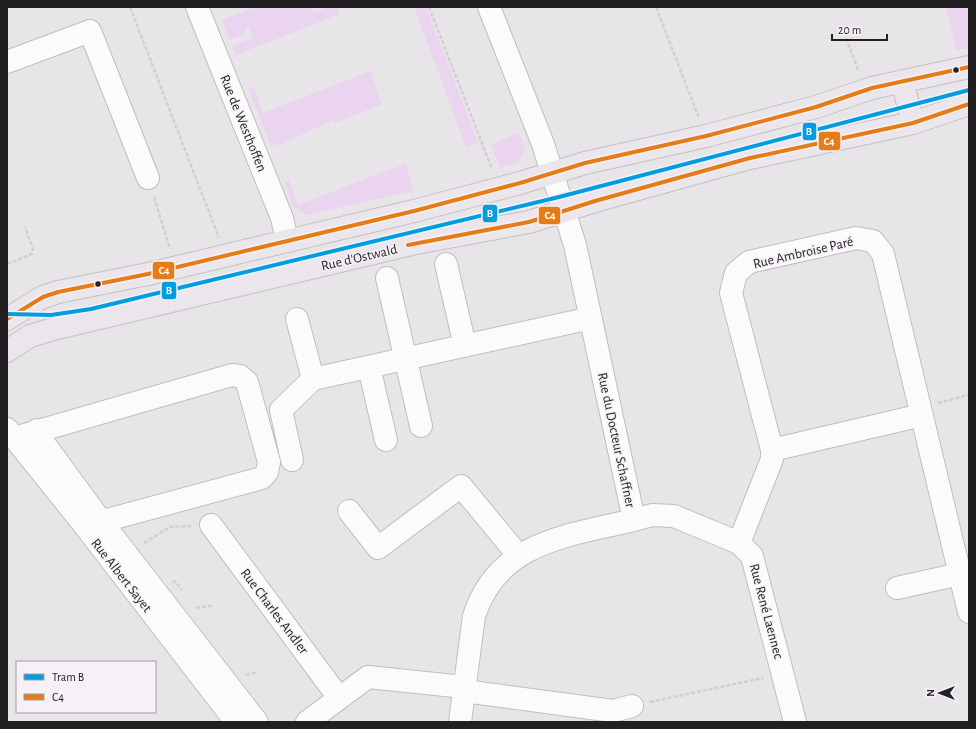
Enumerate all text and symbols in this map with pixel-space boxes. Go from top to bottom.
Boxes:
scale bar [832,16,887,42]
text: 20 m [838,24,861,36]
unlabelled marker [951,65,961,75]
street label: Rue de Westhoffen [217,73,269,174]
line badge: B [802,122,817,141]
text: B [806,126,813,137]
line badge: C4 [818,131,841,151]
text: C4 [823,136,835,147]
line badge: B [482,204,498,223]
line badge: C4 [538,206,561,225]
text: B [487,208,494,219]
text: C4 [544,210,556,221]
street label: Rue Ambroise Paré [752,235,855,271]
street label: Rue d'Ostwald [320,242,399,274]
line badge: C4 [152,261,175,280]
text: C4 [158,265,170,276]
unlabelled marker [93,279,103,289]
line badge: B [161,281,177,300]
text: B [166,285,173,296]
street label: Rue du Docteur Schaffner [595,371,637,510]
street label: Rue Albert Sayet [88,536,155,615]
street label: Rue René Laennec [747,562,786,661]
street label: Rue Charles Andler [238,566,311,657]
legend [16,661,156,713]
text: Tram B [52,671,84,683]
north arrow [920,673,960,713]
text: N [925,689,936,697]
text: C4 [52,691,64,703]

